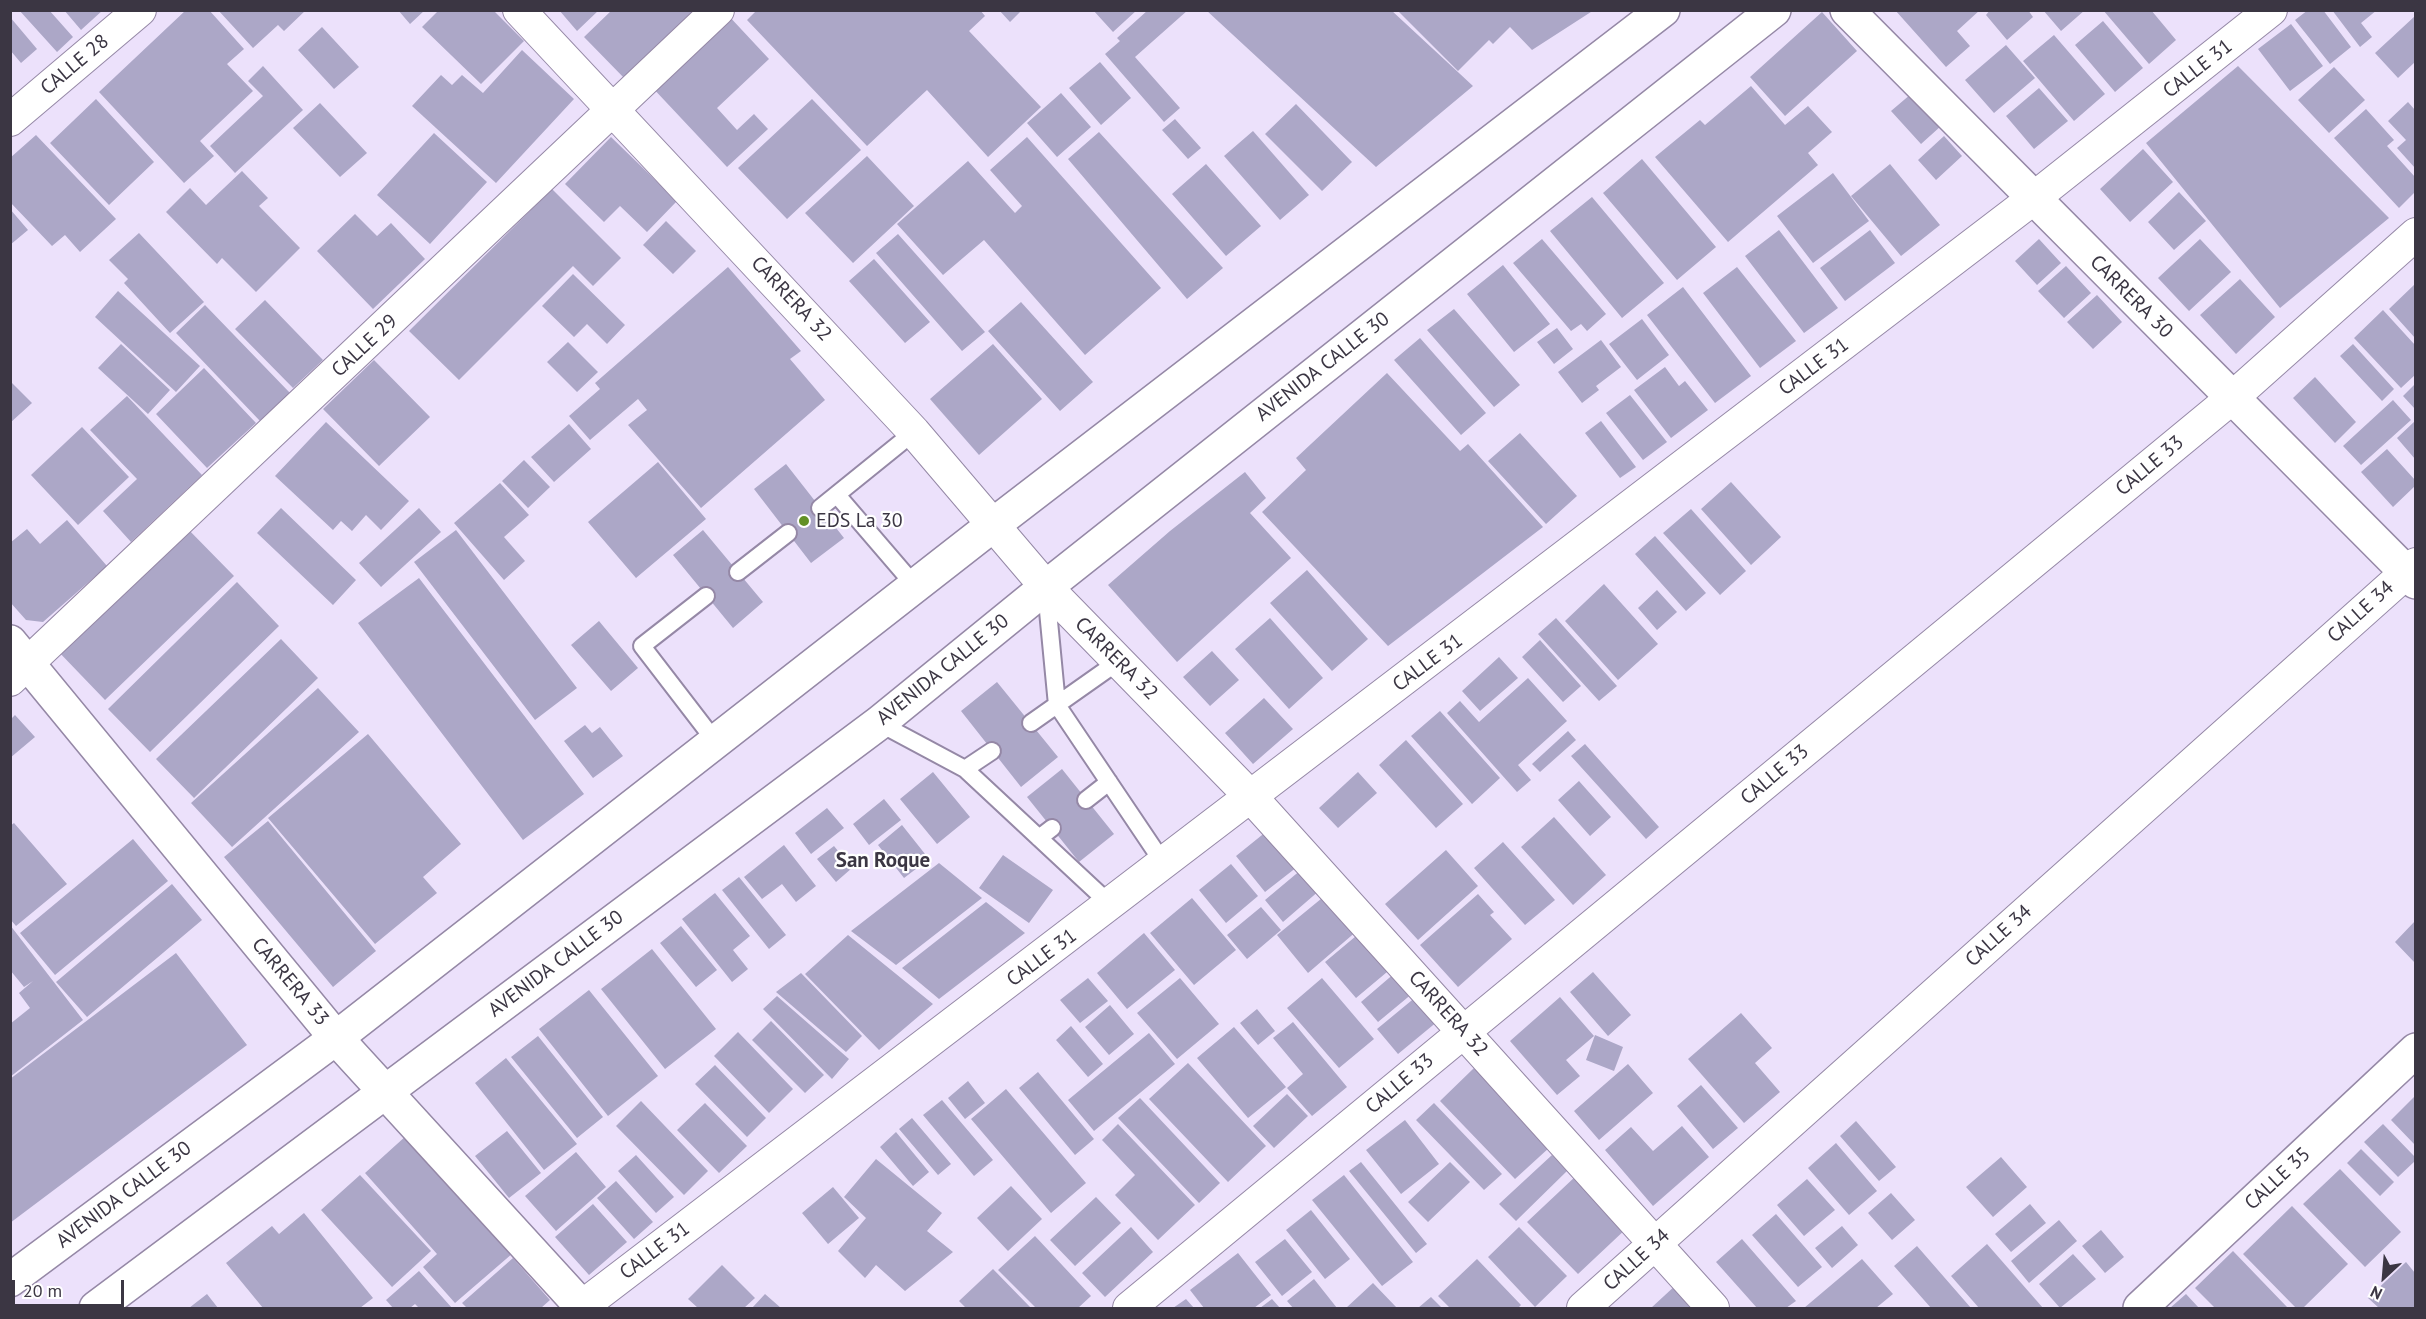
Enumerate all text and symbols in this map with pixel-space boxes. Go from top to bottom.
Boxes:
street label: CALLE 28 [36,30,114,100]
street label: CALLE 31 [2159,35,2237,103]
street label: CARRERA 30 [2085,251,2177,343]
street label: CARRERA 32 [746,252,836,346]
street label: AVENIDA CALLE 30 [1251,307,1395,427]
street label: CALLE 29 [327,310,403,382]
street label: CALLE 31 [1774,333,1854,401]
street label: CALLE 33 [2111,431,2189,501]
place label: EDS La 30 [816,509,903,533]
marker: EDS La 30 [797,514,811,528]
street label: CALLE 34 [2323,576,2399,648]
street label: AVENIDA CALLE 30 [872,609,1014,731]
street label: CARRERA 32 [1070,613,1162,705]
street label: CALLE 31 [1388,629,1468,697]
street label: CALLE 33 [1736,740,1814,810]
district label: San Roque [836,848,930,874]
street label: CALLE 34 [1961,900,2037,972]
street label: AVENIDA CALLE 30 [484,905,628,1023]
street label: CALLE 31 [1002,924,1082,992]
street label: CARRERA 33 [246,933,334,1031]
street label: CARRERA 32 [1403,966,1493,1062]
street label: CALLE 33 [1361,1049,1439,1119]
street label: AVENIDA CALLE 30 [52,1136,196,1254]
street label: CALLE 35 [2240,1143,2316,1215]
street label: CALLE 31 [615,1217,695,1285]
street label: CALLE 34 [1599,1224,1675,1296]
north arrow [2354,1247,2414,1307]
scale bar [15,1268,128,1306]
text: 20 m [23,1279,62,1302]
text: N [2367,1282,2385,1304]

